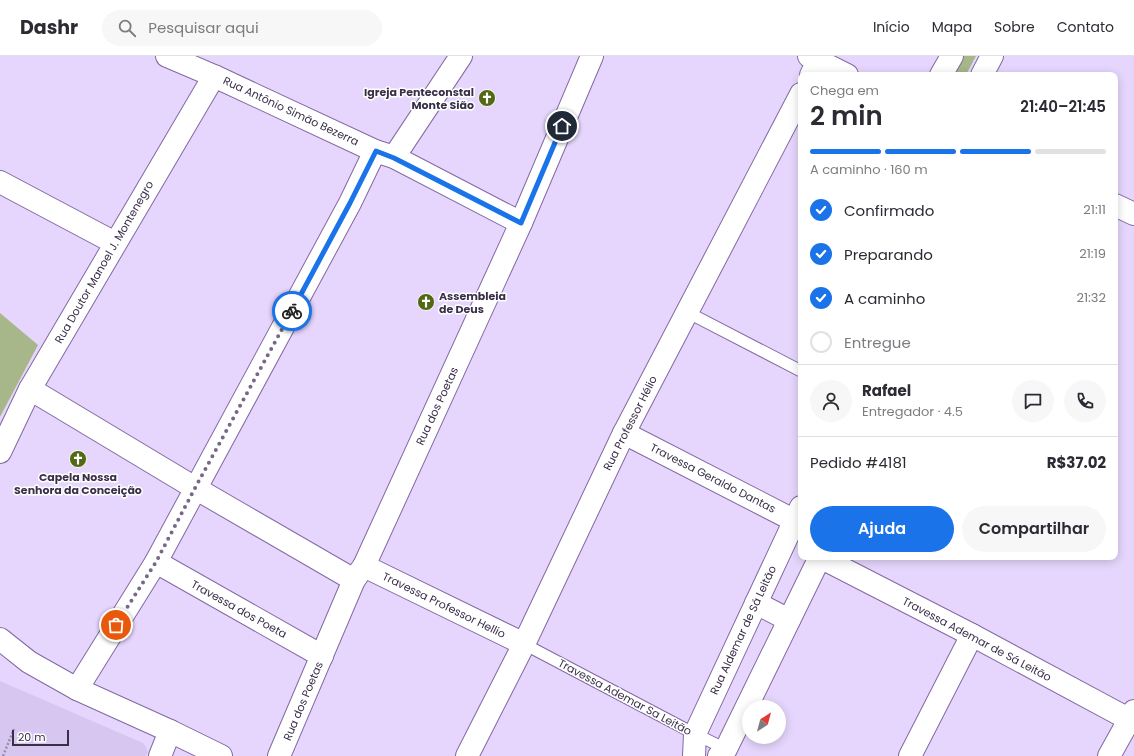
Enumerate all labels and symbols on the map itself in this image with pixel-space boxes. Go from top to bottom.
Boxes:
street label: Rua Antônio Simão Bezerra [220,72,362,150]
place label: Igreja Penteconstal Monte Sião [364,84,474,113]
church icon: Igreja Penteconstal Monte Sião [477,88,497,108]
pin [545,109,579,143]
street label: Rua Doutor Manoel J. Montenegro [51,178,157,346]
place label: Assembleia de Deus [439,288,506,317]
courier [272,291,312,331]
church icon: Assembleia de Deus [416,292,436,312]
street label: Rua dos Poetas [412,364,462,448]
street label: Rua Professor Hélio [599,373,661,473]
street label: Travessa Geraldo Dantas [648,439,779,517]
church icon: Capela Nossa Senhora da Conceição [68,449,88,469]
place label: Capela Nossa Senhora da Conceição [14,469,142,498]
street label: Rua Aldemar de Sá Leitão [706,563,780,697]
street label: Travessa Professor Hellio [380,568,508,642]
street label: Travessa dos Poeta [188,576,290,642]
street label: Travessa Ademar de Sá Leitão [900,593,1054,685]
pin [99,608,133,642]
street label: Travessa Ademar Sa Leitão [555,655,695,739]
street label: Rua dos Poetas [279,659,327,743]
north arrow [742,700,786,744]
scale bar [12,728,69,747]

